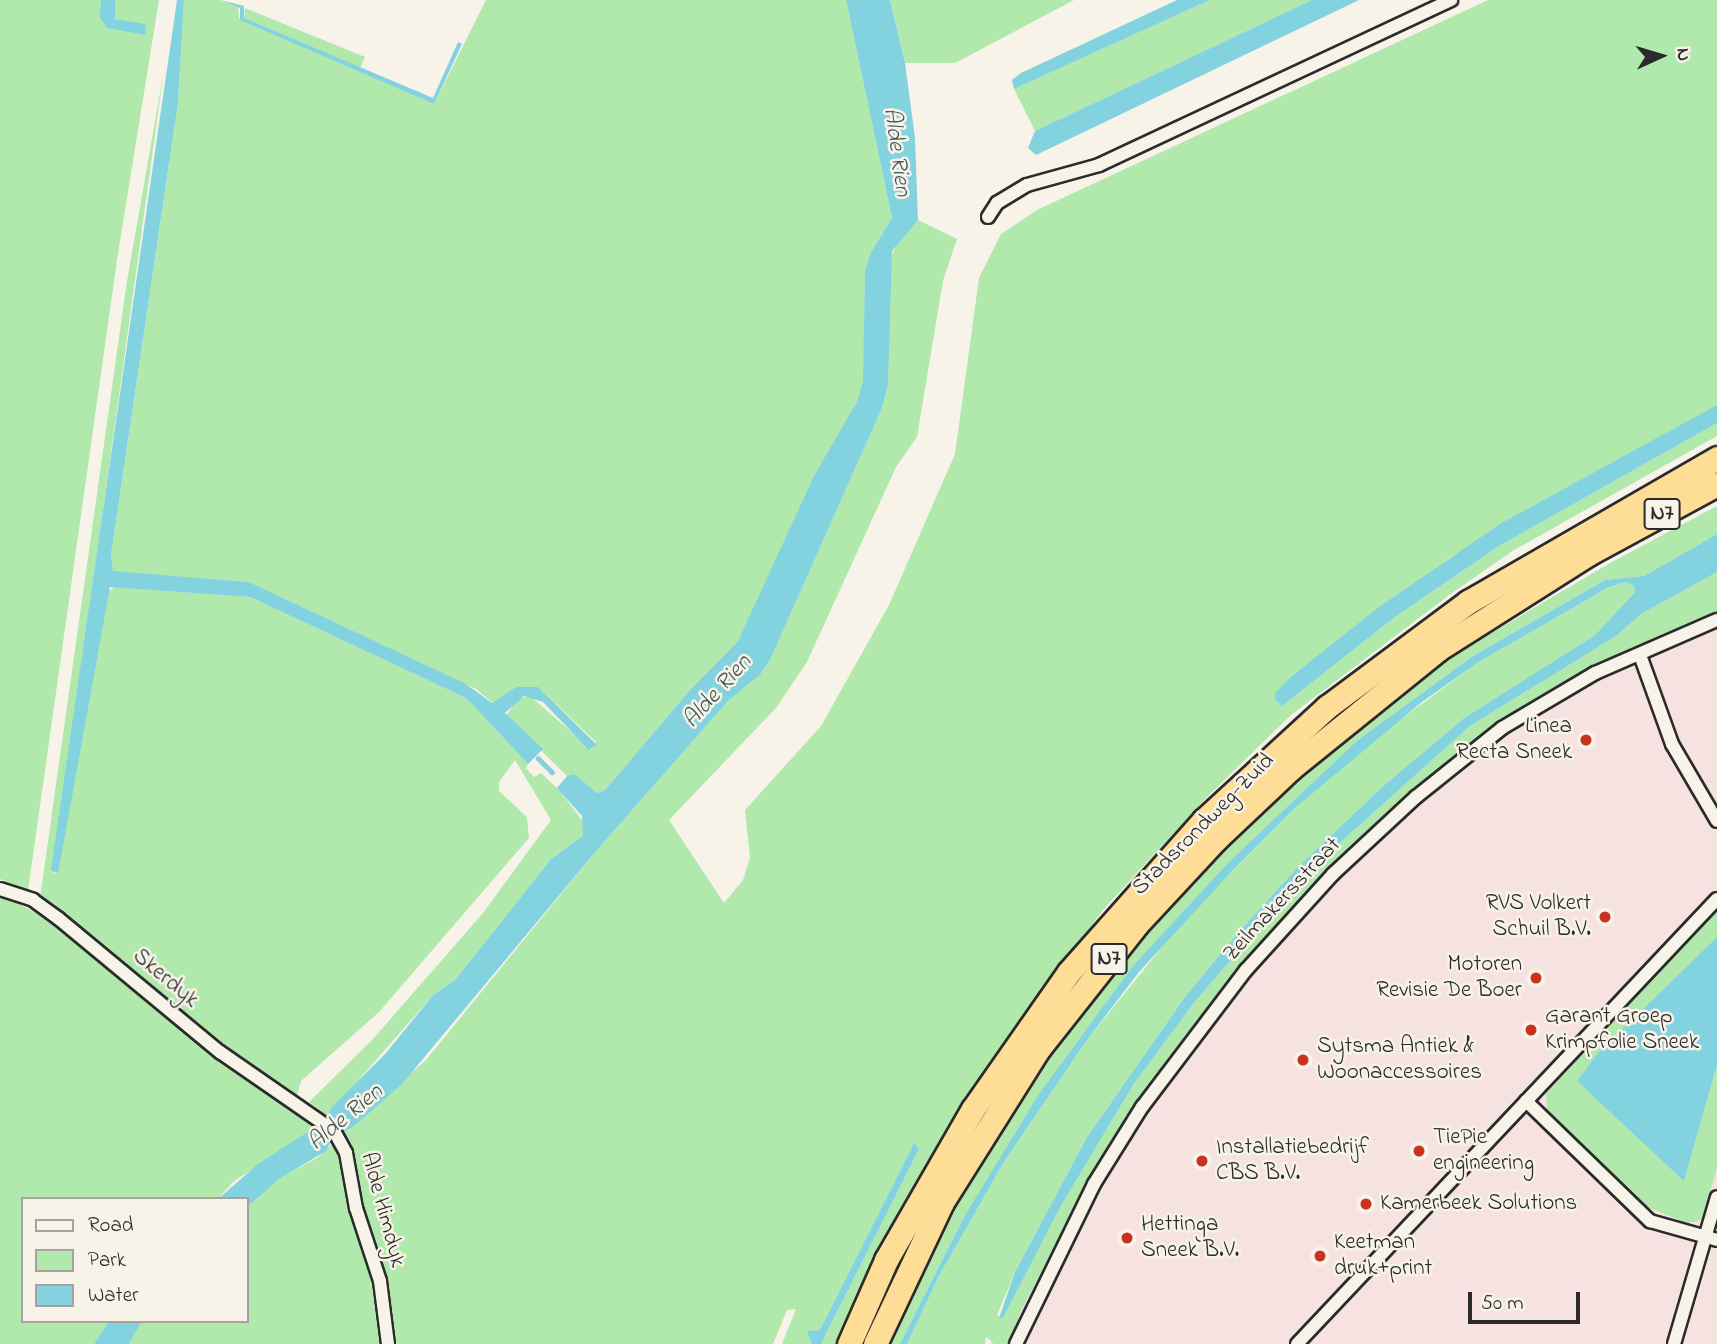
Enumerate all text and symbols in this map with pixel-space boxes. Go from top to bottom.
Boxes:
north arrow [1626,21,1696,91]
text: N [1669,47,1696,62]
water label: Alde Rien [876,106,916,198]
road number: N7 [1643,496,1681,532]
water label: Alde Rien [677,649,759,735]
place label: Linea Recta Sneek [1456,713,1572,767]
marker: Linea Recta Sneek [1578,732,1594,748]
street label: Stadsrondweg-Zuid [1127,748,1281,902]
street label: Zeilmakersstraat [1218,832,1348,968]
place label: RVS Volkert Schuil B.V. [1486,890,1591,944]
marker: RVS Volkert Schuil B.V. [1597,909,1613,925]
road number: N7 [1090,942,1128,976]
street label: Skerdyk [126,943,204,1015]
place label: Motoren Revisie De Boer [1376,951,1522,1005]
marker: Motoren Revisie De Boer [1528,970,1544,986]
place label: Garant Groep Krimpfolie Sneek [1545,1003,1699,1057]
marker: Garant Groep Krimpfolie Sneek [1523,1022,1539,1038]
place label: Sytsma Antiek & Woonaccessoires [1317,1033,1482,1087]
marker: Sytsma Antiek & Woonaccessoires [1295,1052,1311,1068]
water label: Alde Rien [303,1078,389,1158]
place label: TiePie engineering [1433,1124,1534,1178]
place label: Installatiebedrijf CBS B.V. [1216,1134,1369,1188]
marker: TiePie engineering [1411,1143,1427,1159]
street label: Alde Himdyk [353,1149,411,1271]
marker: Installatiebedrijf CBS B.V. [1194,1153,1210,1169]
place label: Kamerbeek Solutions [1380,1190,1577,1218]
marker: Kamerbeek Solutions [1358,1196,1374,1212]
legend [21,1197,248,1323]
text: Road [88,1211,134,1241]
place label: Hettinga Sneek B.V. [1141,1211,1239,1265]
place label: Keetman druk+print [1334,1229,1432,1283]
marker: Hettinga Sneek B.V. [1119,1230,1135,1246]
text: Park [88,1246,126,1276]
marker: Keetman druk+print [1312,1248,1328,1264]
scale bar [1472,1278,1584,1322]
text: Water [88,1281,139,1311]
text: 50 m [1481,1289,1524,1319]

